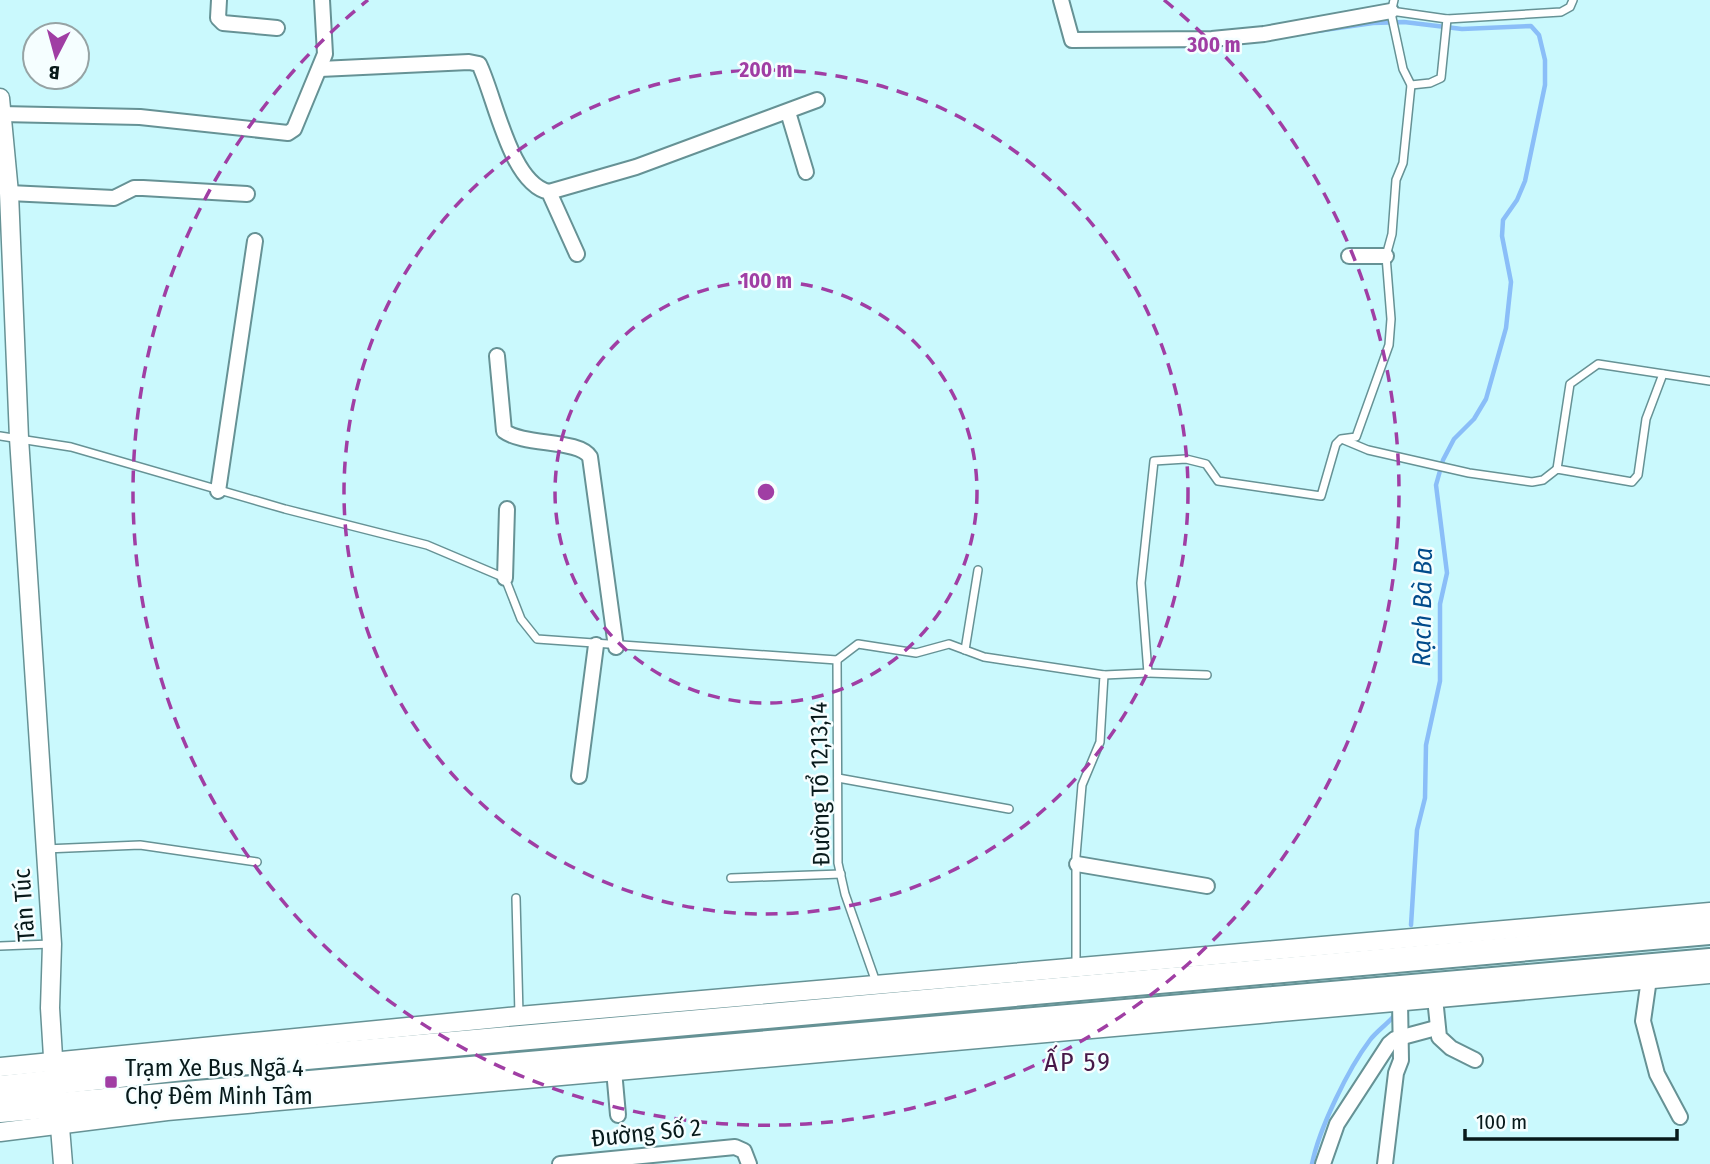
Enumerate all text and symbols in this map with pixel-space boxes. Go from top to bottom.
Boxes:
north arrow [21,21,91,91]
text: 300 m [1186,32,1241,58]
text: 200 m [738,57,793,83]
text: B [47,60,61,84]
text: 100 m [740,268,792,294]
centre of rings [754,480,778,504]
water label: Rạch Bà Ba [1406,547,1439,667]
street label: Đường Tổ 12,13,14 [803,702,835,866]
street label: Tân Túc [7,868,41,942]
district label: ẤP 59 [1044,1044,1112,1078]
place label: Trạm Xe Bus Ngã 4 Chợ Đêm Minh Tâm [125,1054,313,1110]
marker: Trạm Xe Bus Ngã 4 Chợ Đêm Minh Tâm [103,1074,119,1090]
scale bar [1465,1098,1677,1142]
text: 100 m [1476,1109,1527,1135]
street label: Đường Số 2 [590,1113,702,1153]

